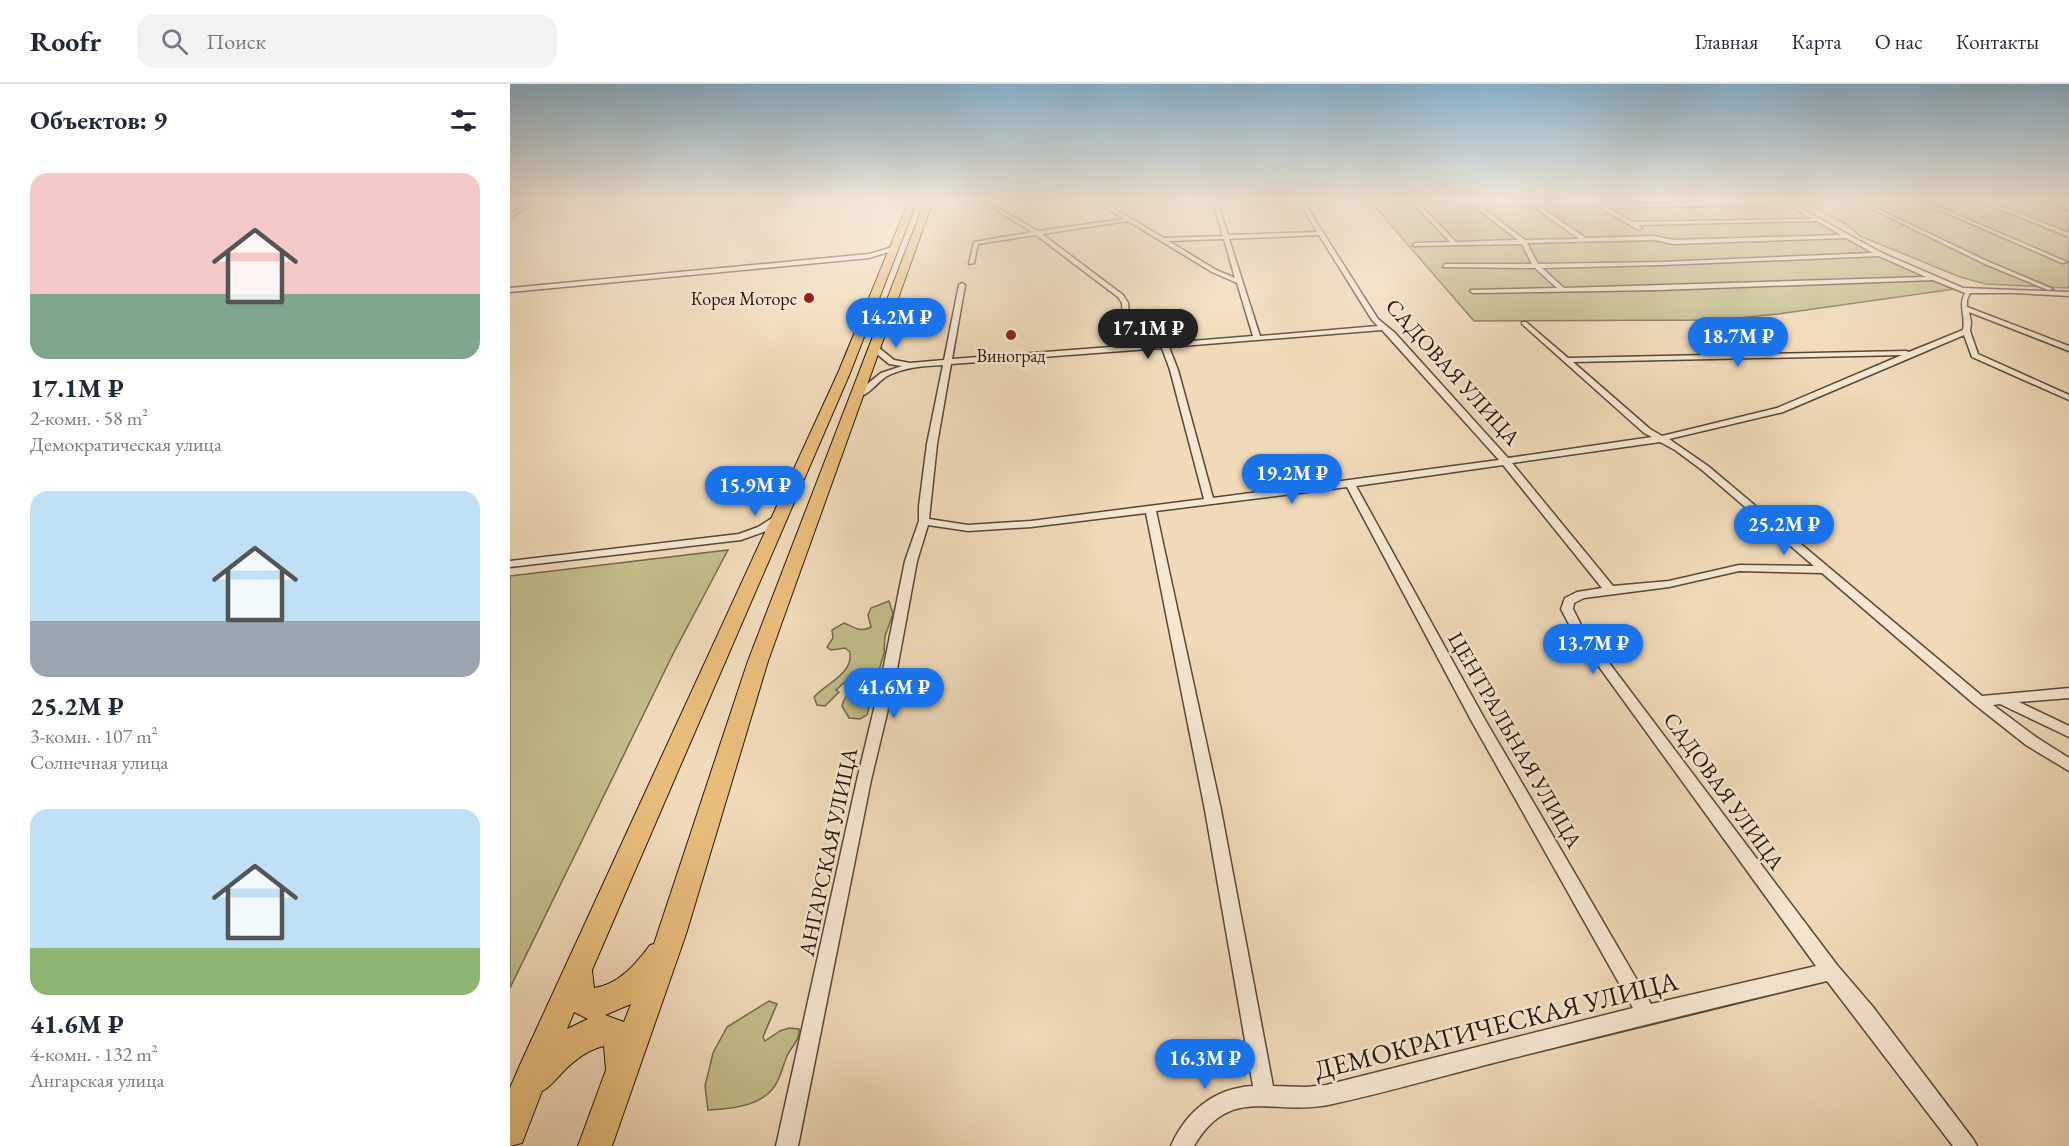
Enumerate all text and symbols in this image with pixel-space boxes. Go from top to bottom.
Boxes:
search box [137,14,557,68]
text: Roofr [30,23,101,59]
icon: search [158,25,191,58]
text: Поиск [206,27,266,56]
text: Главная [1694,28,1758,55]
text: Карта [1791,28,1842,55]
text: О нас [1875,28,1923,55]
text: Контакты [1956,28,2039,55]
text: Объектов: 9 [30,103,167,137]
icon: filters [447,104,480,137]
icon: home [201,212,309,320]
place label: Корея Моторс [691,287,797,310]
marker: Корея Моторс [802,291,816,305]
street label: САДОВАЯ УЛИЦА [1379,292,1527,452]
pin: 14.2M ₽ [841,298,951,349]
text: 14.2M ₽ [860,304,932,330]
pin: 17.1M ₽ [1093,309,1203,360]
text: 17.1M ₽ [1112,315,1184,341]
pin: 18.7M ₽ [1683,317,1793,368]
text: 18.7M ₽ [1702,323,1774,349]
marker: Виноград [1004,328,1018,342]
place label: Виноград [976,344,1046,367]
text: 17.1M ₽ [30,371,124,405]
text: 2-комн. · 58 m² [30,405,148,431]
text: Демократическая улица [30,431,222,457]
pin: 19.2M ₽ [1237,454,1347,505]
text: 19.2M ₽ [1256,460,1328,486]
pin: 15.9M ₽ [700,466,810,517]
text: 15.9M ₽ [719,472,791,498]
pin: 25.2M ₽ [1729,505,1839,556]
text: 25.2M ₽ [1748,511,1820,537]
icon: home [201,530,309,638]
pin: 13.7M ₽ [1538,624,1648,675]
street label: ЦЕНТРАЛЬНАЯ УЛИЦА [1441,626,1589,854]
text: 13.7M ₽ [1557,630,1629,656]
pin: 41.6M ₽ [839,668,949,719]
text: 41.6M ₽ [858,674,930,700]
text: 25.2M ₽ [30,689,124,723]
street label: САДОВАЯ УЛИЦА [1657,706,1792,876]
text: 3-комн. · 107 m² [30,723,158,749]
street label: АНГАРСКАЯ УЛИЦА [792,744,864,960]
text: Солнечная улица [30,749,168,775]
icon: home [201,848,309,956]
street label: ДЕМОКРАТИЧЕСКАЯ УЛИЦА [1310,963,1682,1087]
text: 41.6M ₽ [30,1007,124,1041]
pin: 16.3M ₽ [1150,1039,1260,1090]
text: 4-комн. · 132 m² [30,1041,158,1067]
text: 16.3M ₽ [1169,1045,1241,1071]
text: Ангарская улица [30,1067,164,1093]

